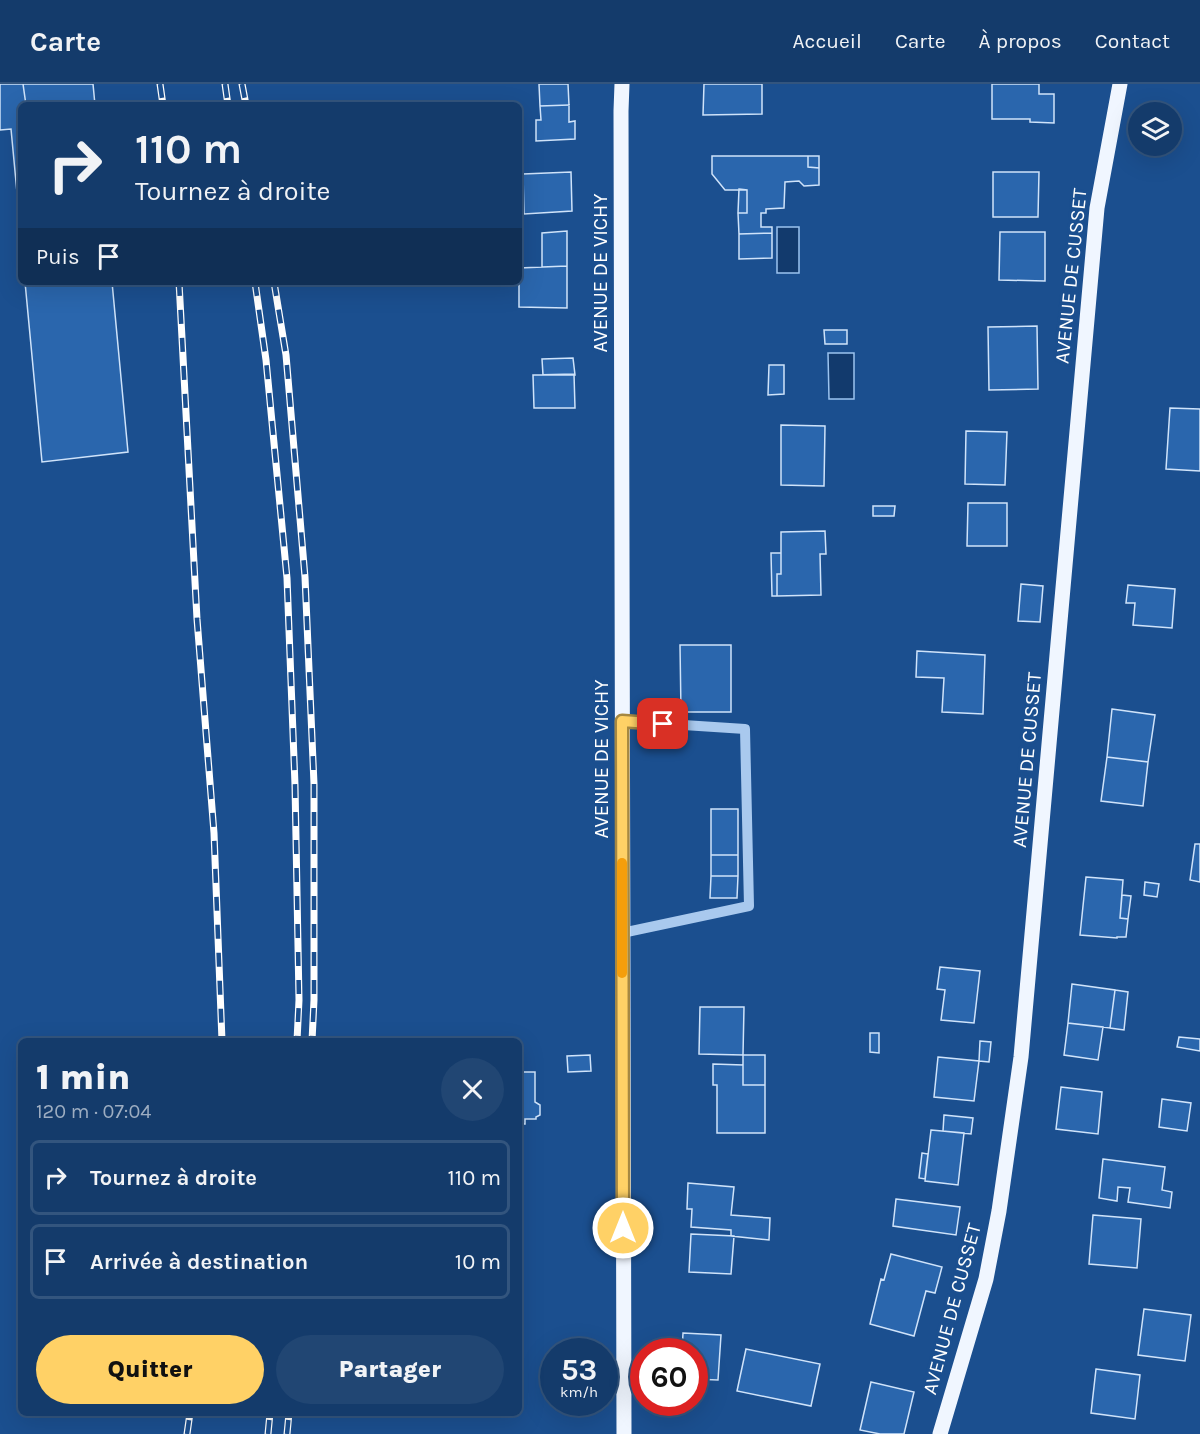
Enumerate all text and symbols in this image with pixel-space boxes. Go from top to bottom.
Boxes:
text: Carte [30,25,101,58]
text: Accueil [793,29,862,53]
text: Carte [895,29,946,53]
text: À propos [979,29,1062,53]
text: Contact [1095,29,1170,53]
map controls [1128,102,1182,156]
button: layers [1128,102,1182,156]
text: 110 m [135,124,242,174]
icon: right [36,126,114,204]
text: Tournez à droite [135,175,330,207]
street label: AVENUE DE CUSSET [1050,187,1092,365]
street label: AVENUE DE VICHY [589,194,612,352]
icon: arrive [92,240,125,273]
text: Puis [36,244,80,270]
street label: AVENUE DE CUSSET [1008,671,1046,849]
street label: AVENUE DE VICHY [590,680,613,838]
pin [637,698,688,749]
icon: arrive [646,707,679,740]
text: 1 min [36,1056,130,1098]
button: close [441,1058,504,1121]
text: 120 m · 07:04 [36,1100,152,1123]
icon: right [39,1161,72,1194]
text: Tournez à droite [90,1165,257,1191]
text: 110 m [448,1165,501,1191]
position arrow [591,1196,655,1260]
street label: AVENUE DE CUSSET [918,1221,986,1397]
icon: arrive [39,1245,72,1278]
text: Arrivée à destination [90,1249,308,1275]
text: 10 m [455,1249,501,1275]
button: Quitter [36,1335,264,1404]
button: Partager [276,1335,504,1404]
speed limit sign: 60 [630,1338,708,1416]
text: 53 [561,1352,597,1388]
text: km/h [560,1383,598,1401]

